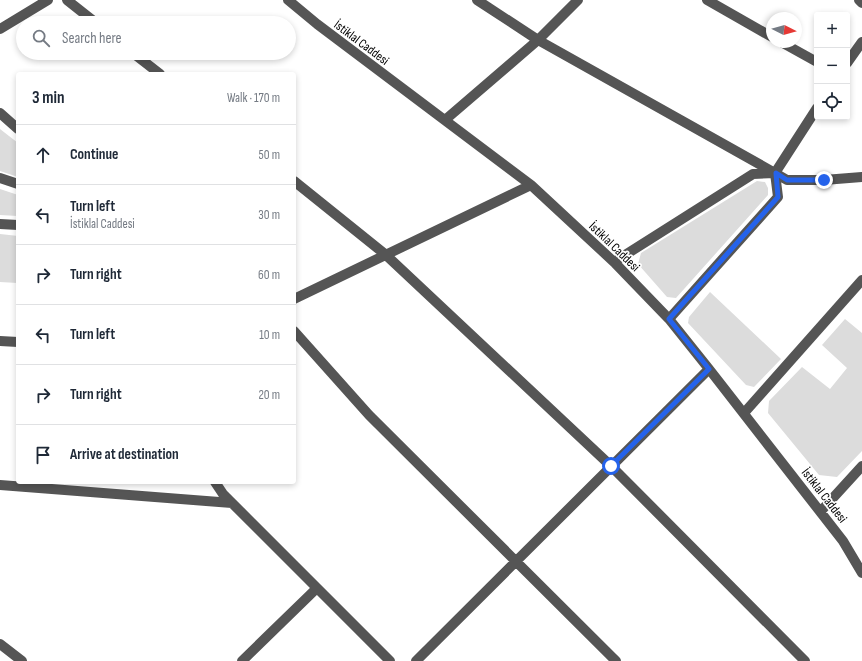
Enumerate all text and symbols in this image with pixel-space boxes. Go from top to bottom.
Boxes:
north arrow [766,12,802,48]
map controls [814,12,850,120]
button: + [814,12,850,48]
search box [16,16,296,60]
street label: İstiklal Caddesi [331,16,393,69]
icon: search [30,27,52,49]
text: Search here [62,29,122,48]
button: − [814,48,850,84]
button: locate [814,84,850,120]
text: 3 min [32,88,65,108]
text: Walk · 170 m [227,90,280,106]
icon: ahead [32,144,54,166]
text: Continue [70,145,119,164]
text: 50 m [259,147,280,163]
route end [815,171,833,189]
text: Turn left [70,197,115,216]
icon: left [32,204,54,226]
text: 30 m [258,207,280,223]
text: İstiklal Caddesi [70,216,135,232]
street label: İstiklal Caddesi [585,218,644,275]
icon: right [32,264,54,286]
text: Turn right [70,265,122,284]
text: 60 m [258,267,280,283]
icon: left [32,324,54,346]
text: Turn left [70,325,115,344]
text: 10 m [259,327,280,343]
icon: right [32,384,54,406]
text: Turn right [70,385,122,404]
text: 20 m [258,387,280,403]
icon: arrive [32,444,54,466]
text: Arrive at destination [70,445,179,464]
route start [602,457,620,475]
street label: İstiklal Caddesi [798,465,851,526]

